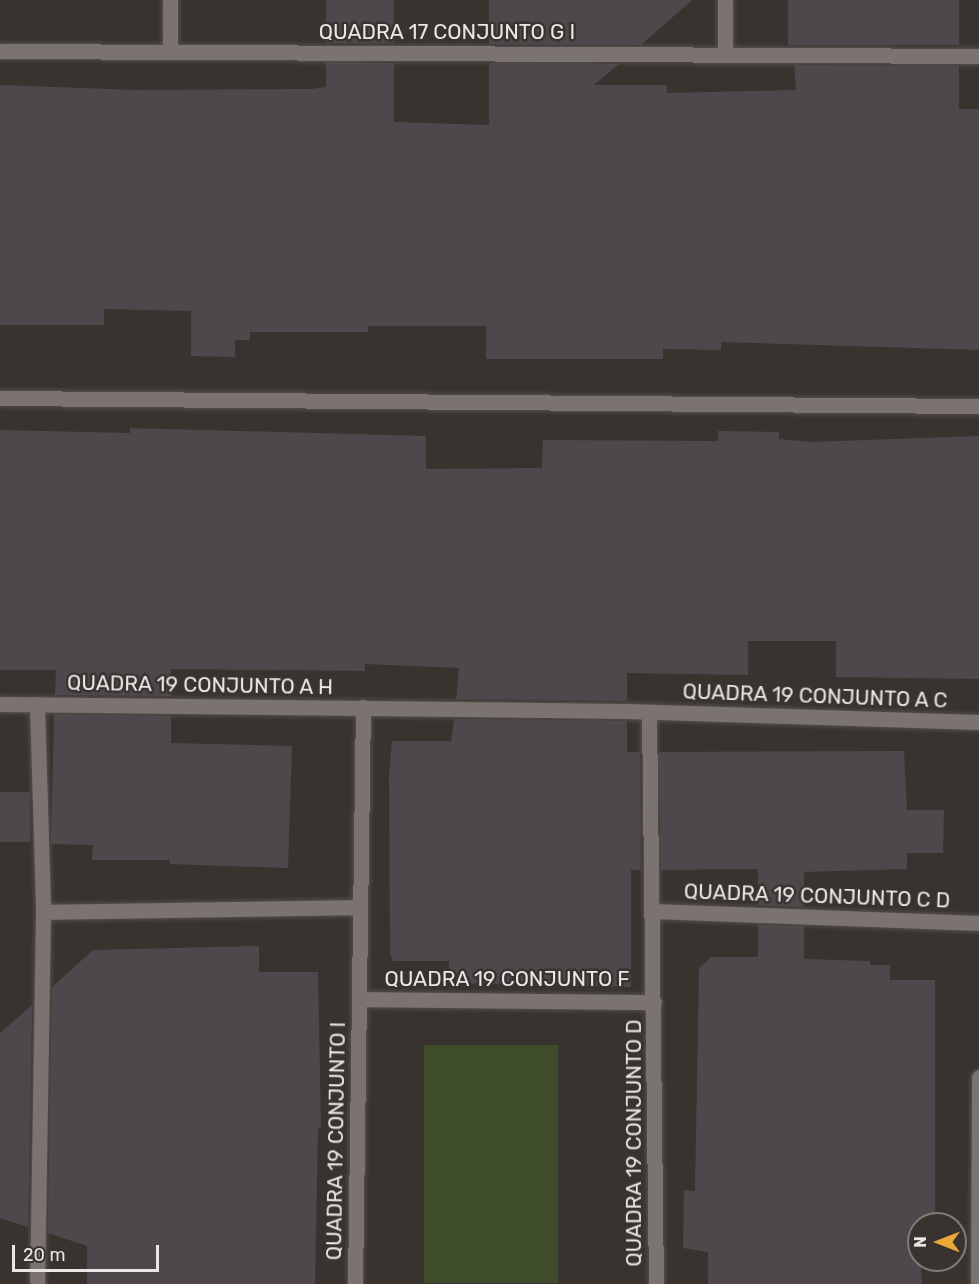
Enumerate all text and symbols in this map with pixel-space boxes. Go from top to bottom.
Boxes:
street label: QUADRA 17 CONJUNTO G I [319,19,575,45]
street label: QUADRA 19 CONJUNTO A H [66,670,334,700]
street label: QUADRA 19 CONJUNTO A C [681,679,949,713]
street label: QUADRA 19 CONJUNTO C D [683,879,951,913]
street label: QUADRA 19 CONJUNTO F [384,966,630,992]
street label: QUADRA 19 CONJUNTO D [621,1019,647,1267]
street label: QUADRA 19 CONJUNTO I [321,1021,351,1261]
north arrow [907,1212,967,1272]
scale bar [15,1233,162,1271]
text: N [911,1236,930,1248]
text: 20 m [23,1244,65,1266]

